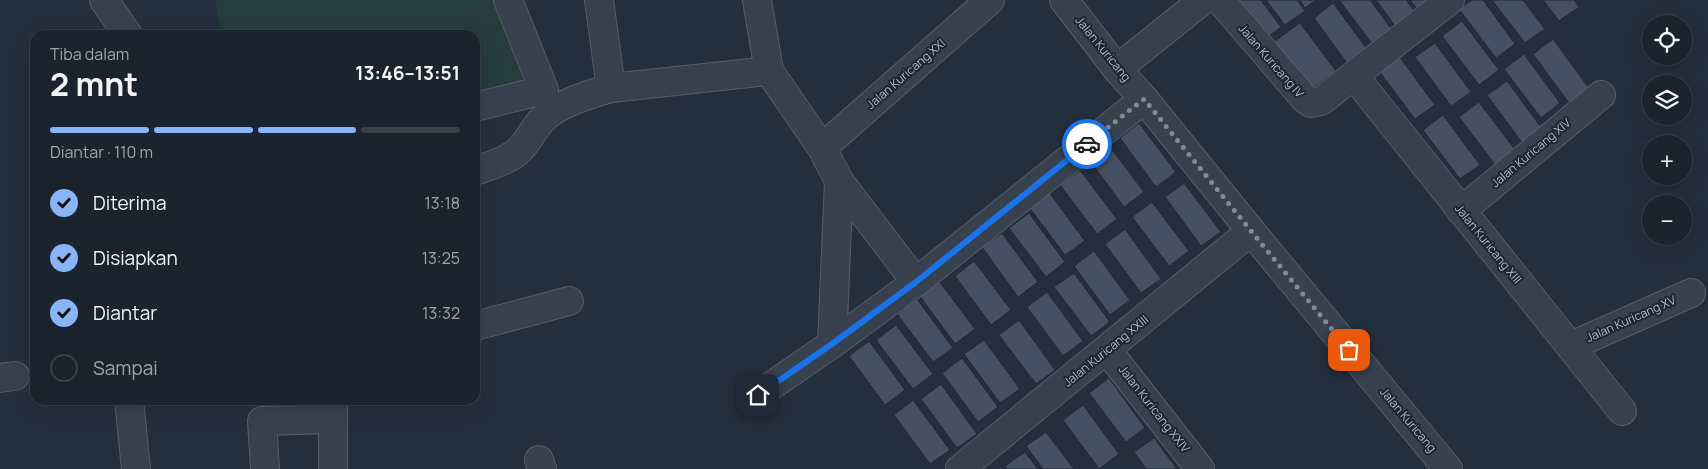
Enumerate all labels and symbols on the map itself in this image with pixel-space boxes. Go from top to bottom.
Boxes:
street label: Jalan Kuricang [1072,12,1135,85]
street label: Jalan Kuricang IV [1235,20,1309,102]
street label: Jalan Kuricang XXI [863,35,949,113]
street label: Jalan Kuricang XIV [1487,114,1575,191]
courier [1062,119,1112,169]
street label: Jalan Kuricang XIII [1451,200,1526,287]
street label: Jalan Kuricang XV [1583,291,1679,346]
street label: Jalan Kuricang XXIII [1060,311,1152,390]
pin [1328,329,1370,371]
street label: Jalan Kuricang XXIV [1115,361,1194,457]
pin [737,374,779,416]
street label: Jalan Kuricang [1376,384,1441,456]

